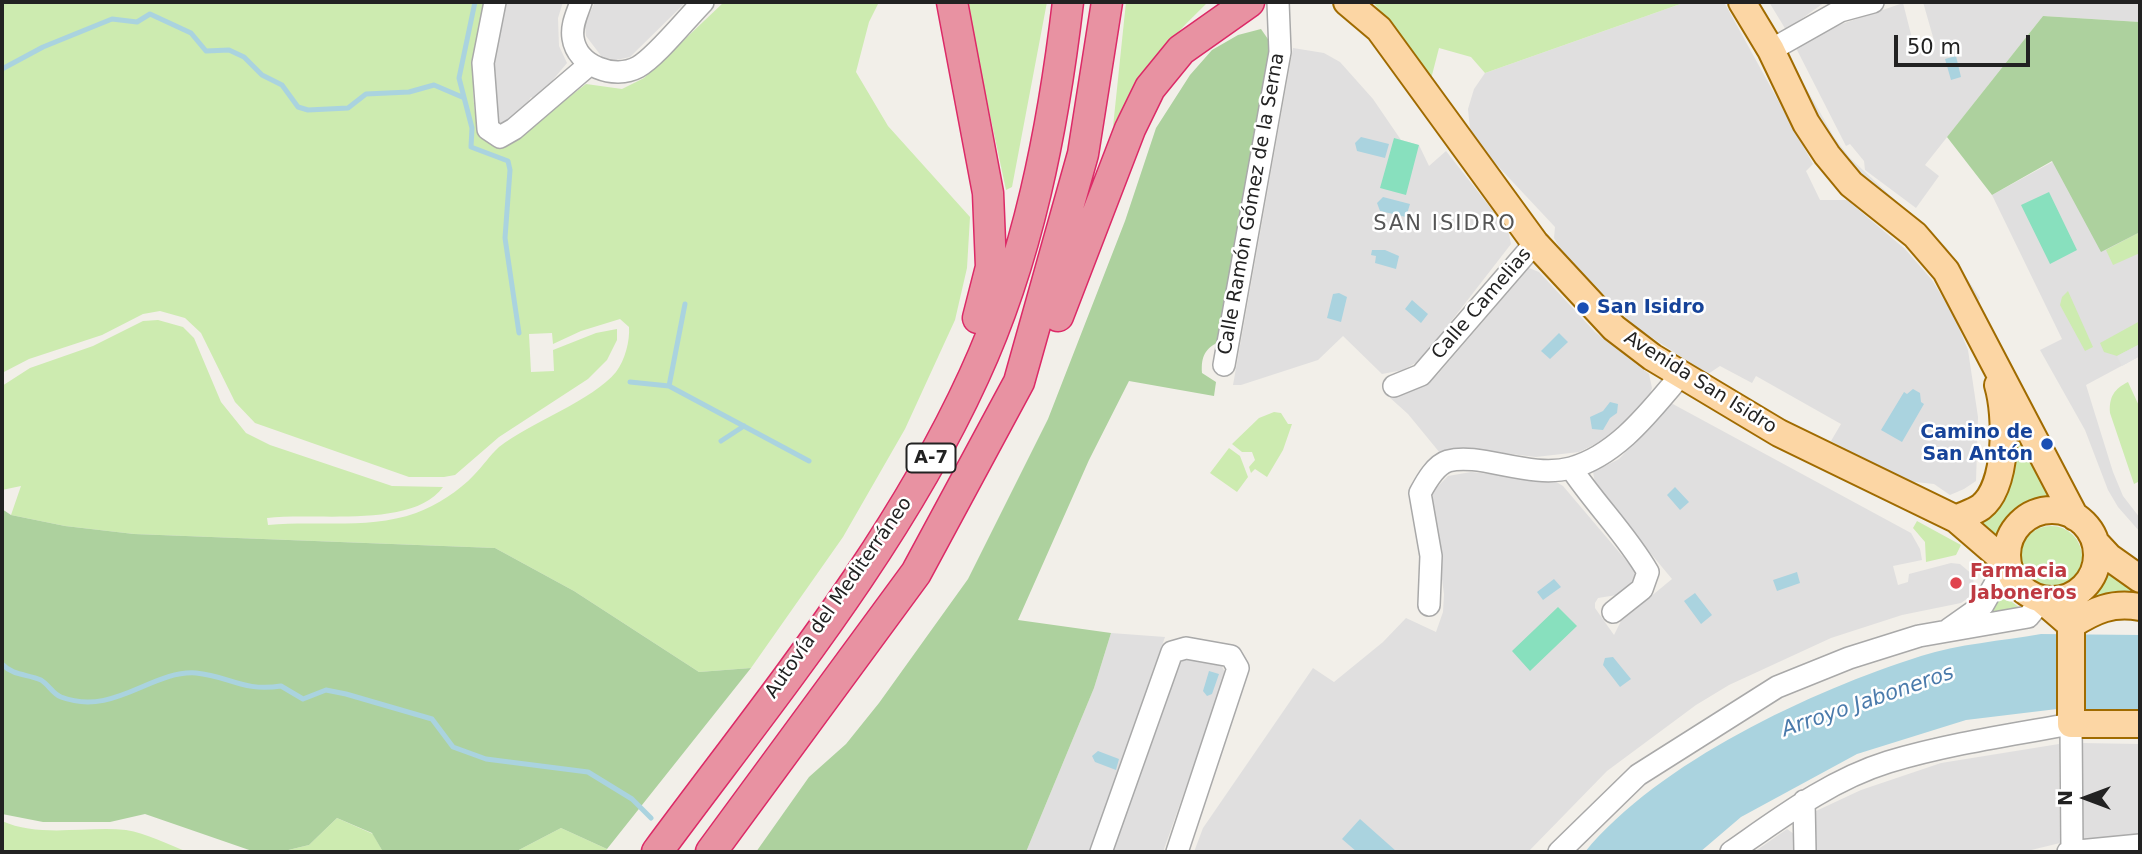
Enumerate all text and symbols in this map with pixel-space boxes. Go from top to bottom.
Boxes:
scale bar [1897,21,2034,65]
text: 50 m [1907,35,1961,59]
street label: Calle Ramón Gómez de la Serna [1214,51,1290,357]
district label: SAN ISIDRO [1375,212,1515,238]
street label: Calle Camelias [1427,244,1537,364]
place label: San Isidro [1597,297,1705,319]
marker: San Isidro [1575,300,1591,316]
street label: Avenida San Isidro [1620,327,1780,439]
place label: Camino de San Antón [1920,422,2033,466]
marker: Camino de San Antón [2039,436,2055,452]
road number: A-7 [906,444,956,472]
street label: Autovía del Mediterráneo [761,493,917,703]
place label: Farmacia Jaboneros [1970,561,2077,605]
marker: Farmacia Jaboneros [1948,575,1964,591]
water label: Arroyo Jaboneros [1779,661,1957,743]
north arrow [2051,763,2121,833]
text: N [2054,790,2076,806]

